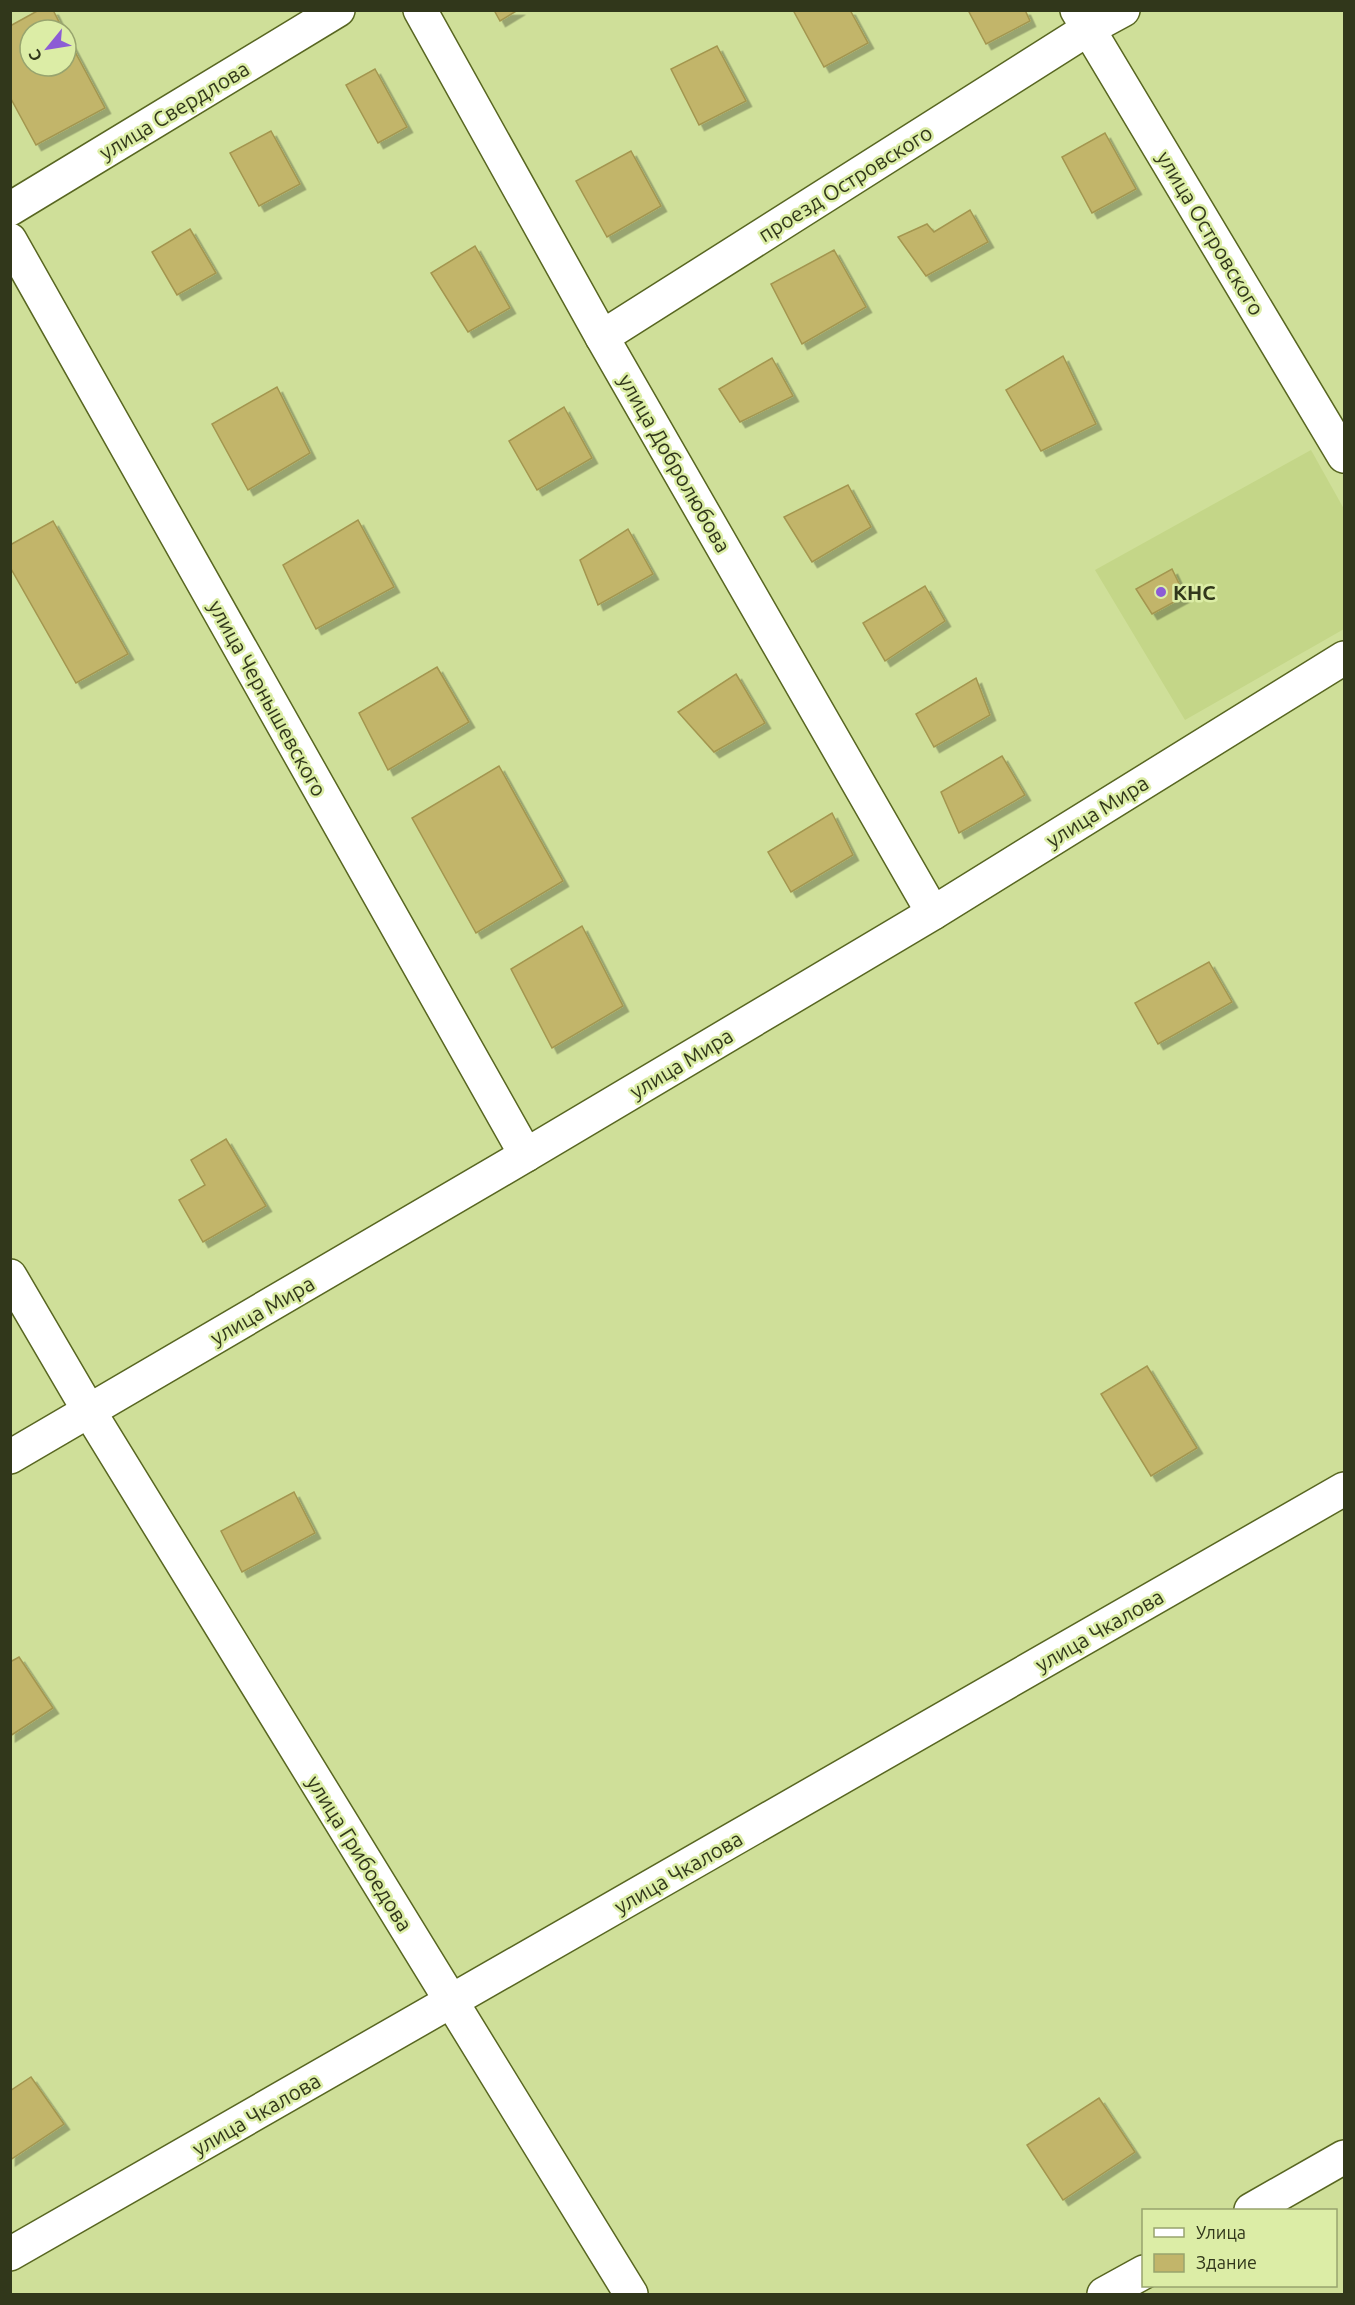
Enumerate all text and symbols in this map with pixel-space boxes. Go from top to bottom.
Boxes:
north arrow [18,18,78,78]
text: С [25,47,45,64]
street label: улица Свердлова [95,56,253,164]
street label: проезд Островского [754,120,936,246]
street label: улица Островского [1152,147,1270,319]
street label: улица Добролюбова [614,370,736,556]
place label: КНС [1173,580,1216,604]
marker: КНС [1154,585,1168,599]
street label: улица Чернышевского [204,596,332,800]
street label: улица Мира [1041,770,1153,852]
street label: улица Мира [625,1023,737,1103]
street label: улица Мира [206,1271,318,1349]
street label: улица Чкалова [1031,1584,1167,1676]
street label: улица Грибоедова [302,1771,418,1935]
street label: улица Чкалова [610,1826,746,1918]
street label: улица Чкалова [188,2068,324,2160]
legend [1142,2209,1337,2287]
text: Улица [1196,2222,1246,2242]
text: Здание [1196,2252,1257,2272]

